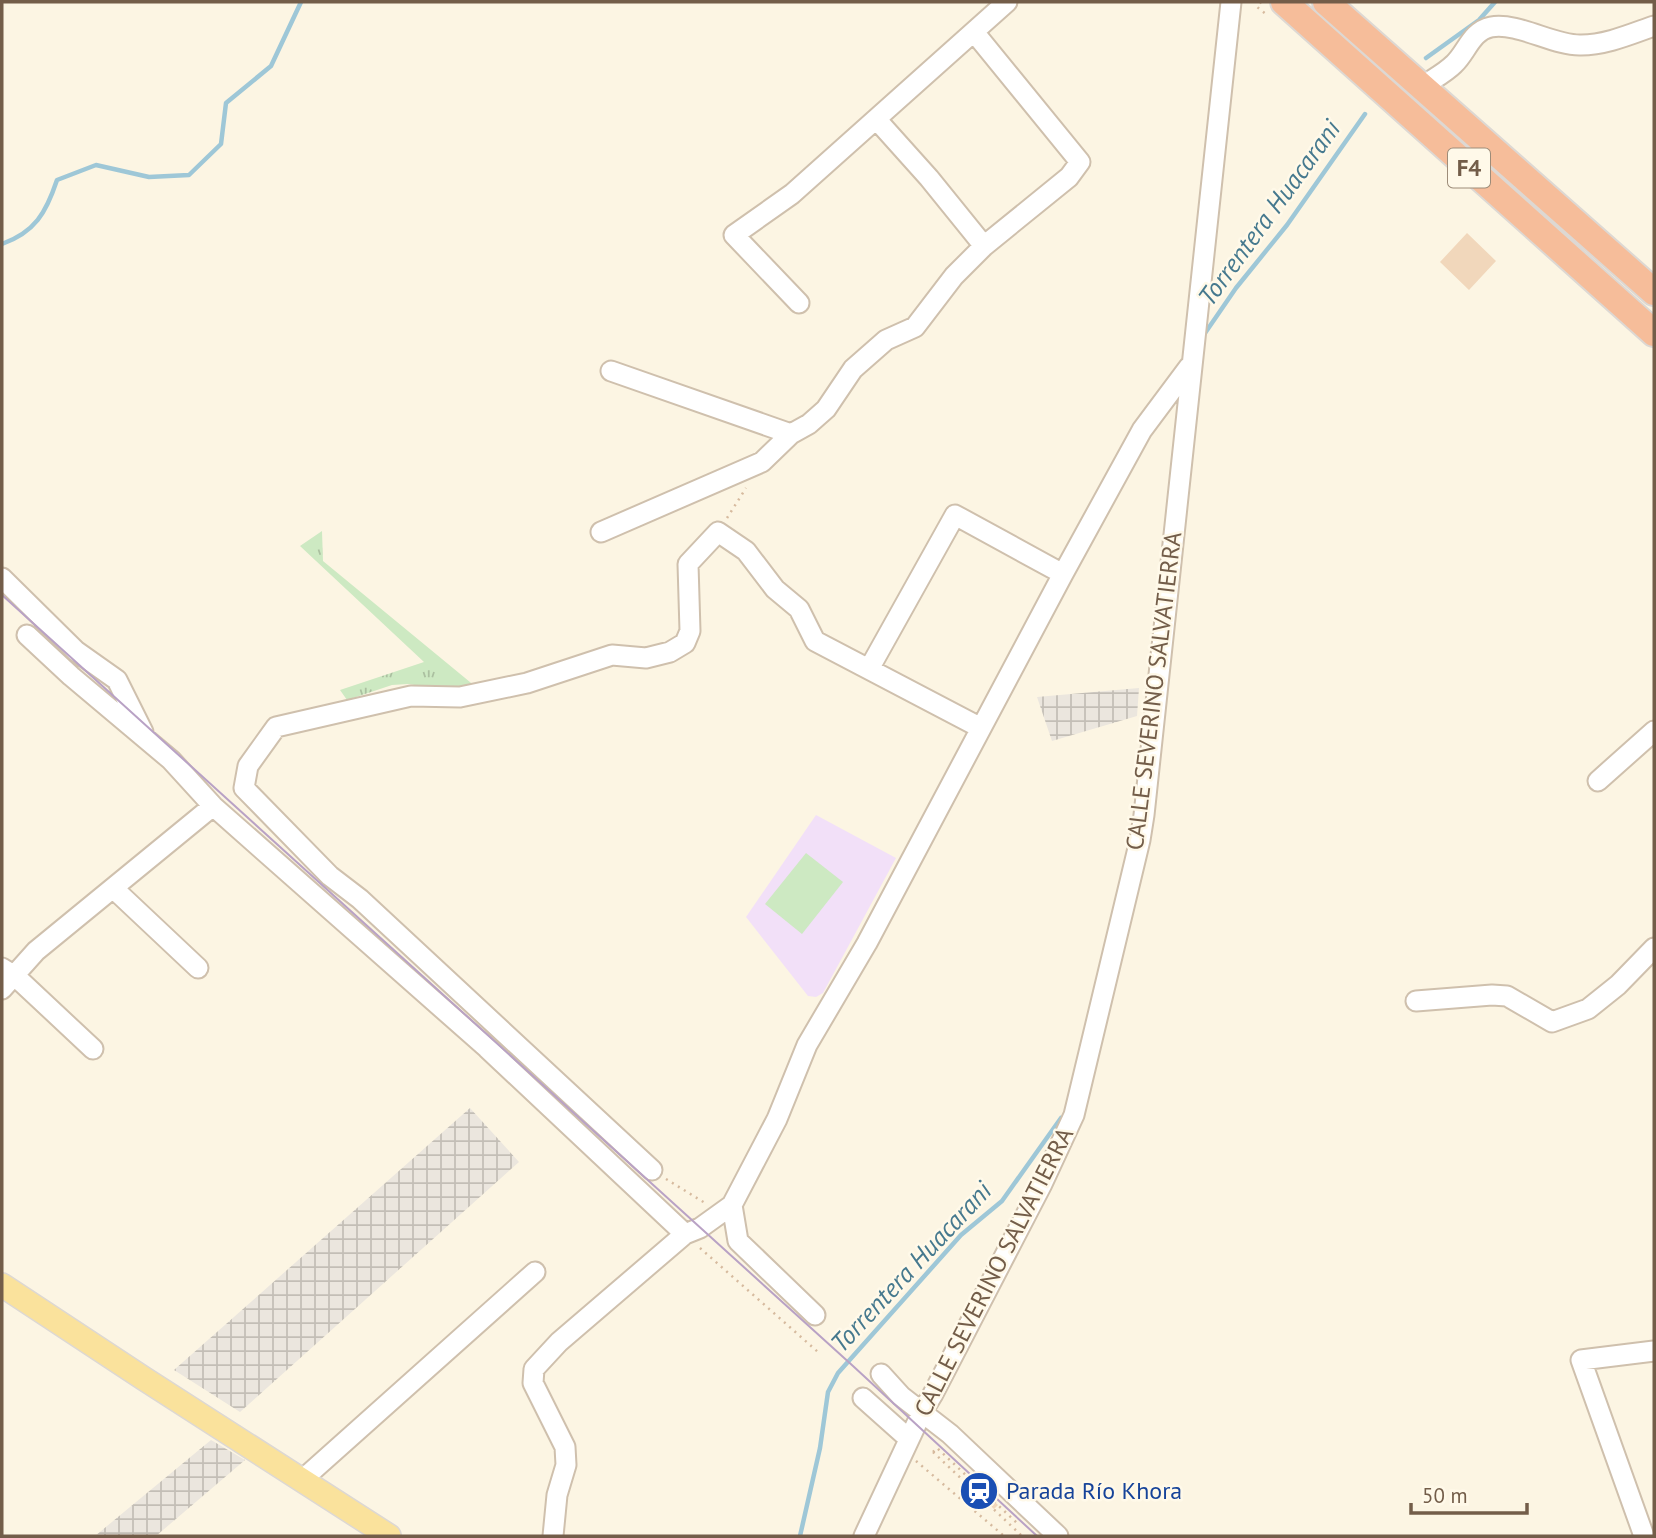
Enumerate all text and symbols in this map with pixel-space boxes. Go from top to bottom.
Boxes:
water label: Torrentera Huacarani [1190,112,1348,312]
road number: F4 [1448,148,1490,188]
street label: CALLE SEVERINO SALVATIERRA [1119,530,1188,852]
street label: CALLE SEVERINO SALVATIERRA [907,1122,1080,1422]
water label: Torrentera Huacarani [823,1173,999,1359]
station icon: Parada Río Khora [958,1470,1000,1512]
scale bar [1411,1472,1526,1516]
place label: Parada Río Khora [1006,1475,1182,1506]
text: 50 m [1422,1482,1468,1509]

